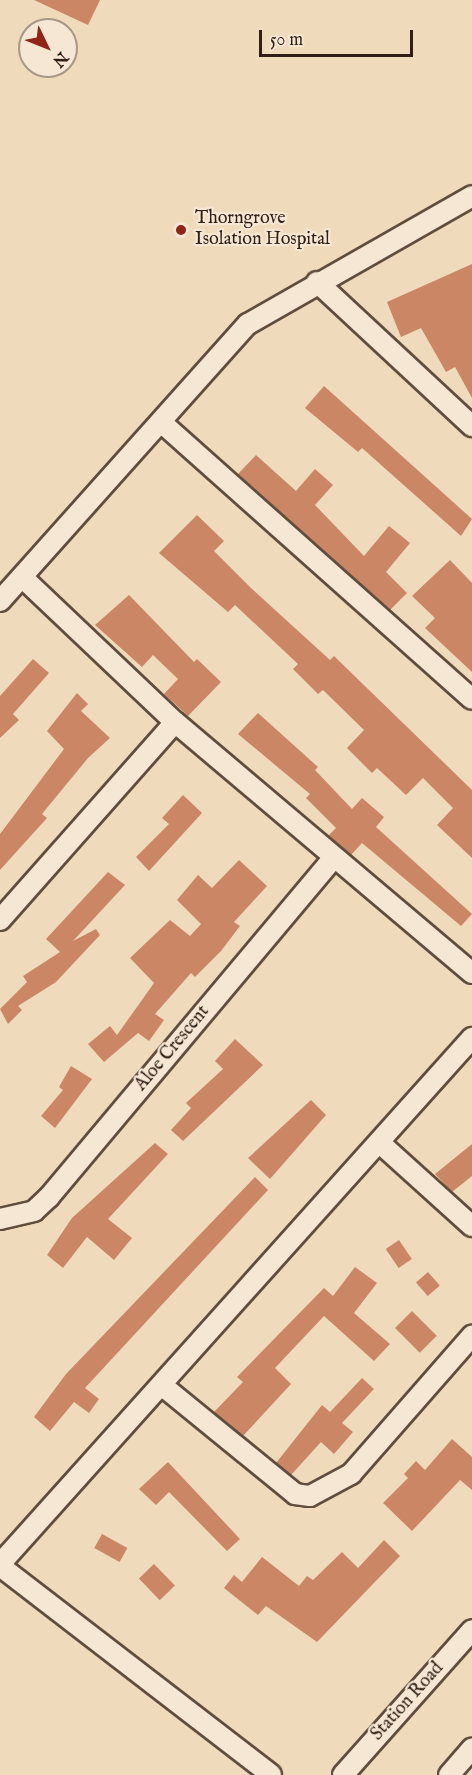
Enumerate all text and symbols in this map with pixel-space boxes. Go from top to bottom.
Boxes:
north arrow [18,18,78,78]
scale bar [262,18,416,56]
text: 50 m [270,29,303,52]
text: N [48,47,72,71]
place label: Thorngrove Isolation Hospital [195,209,330,252]
marker: Thorngrove Isolation Hospital [172,221,190,239]
street label: Aloe Crescent [131,1002,215,1096]
street label: Station Road [367,1658,449,1746]

